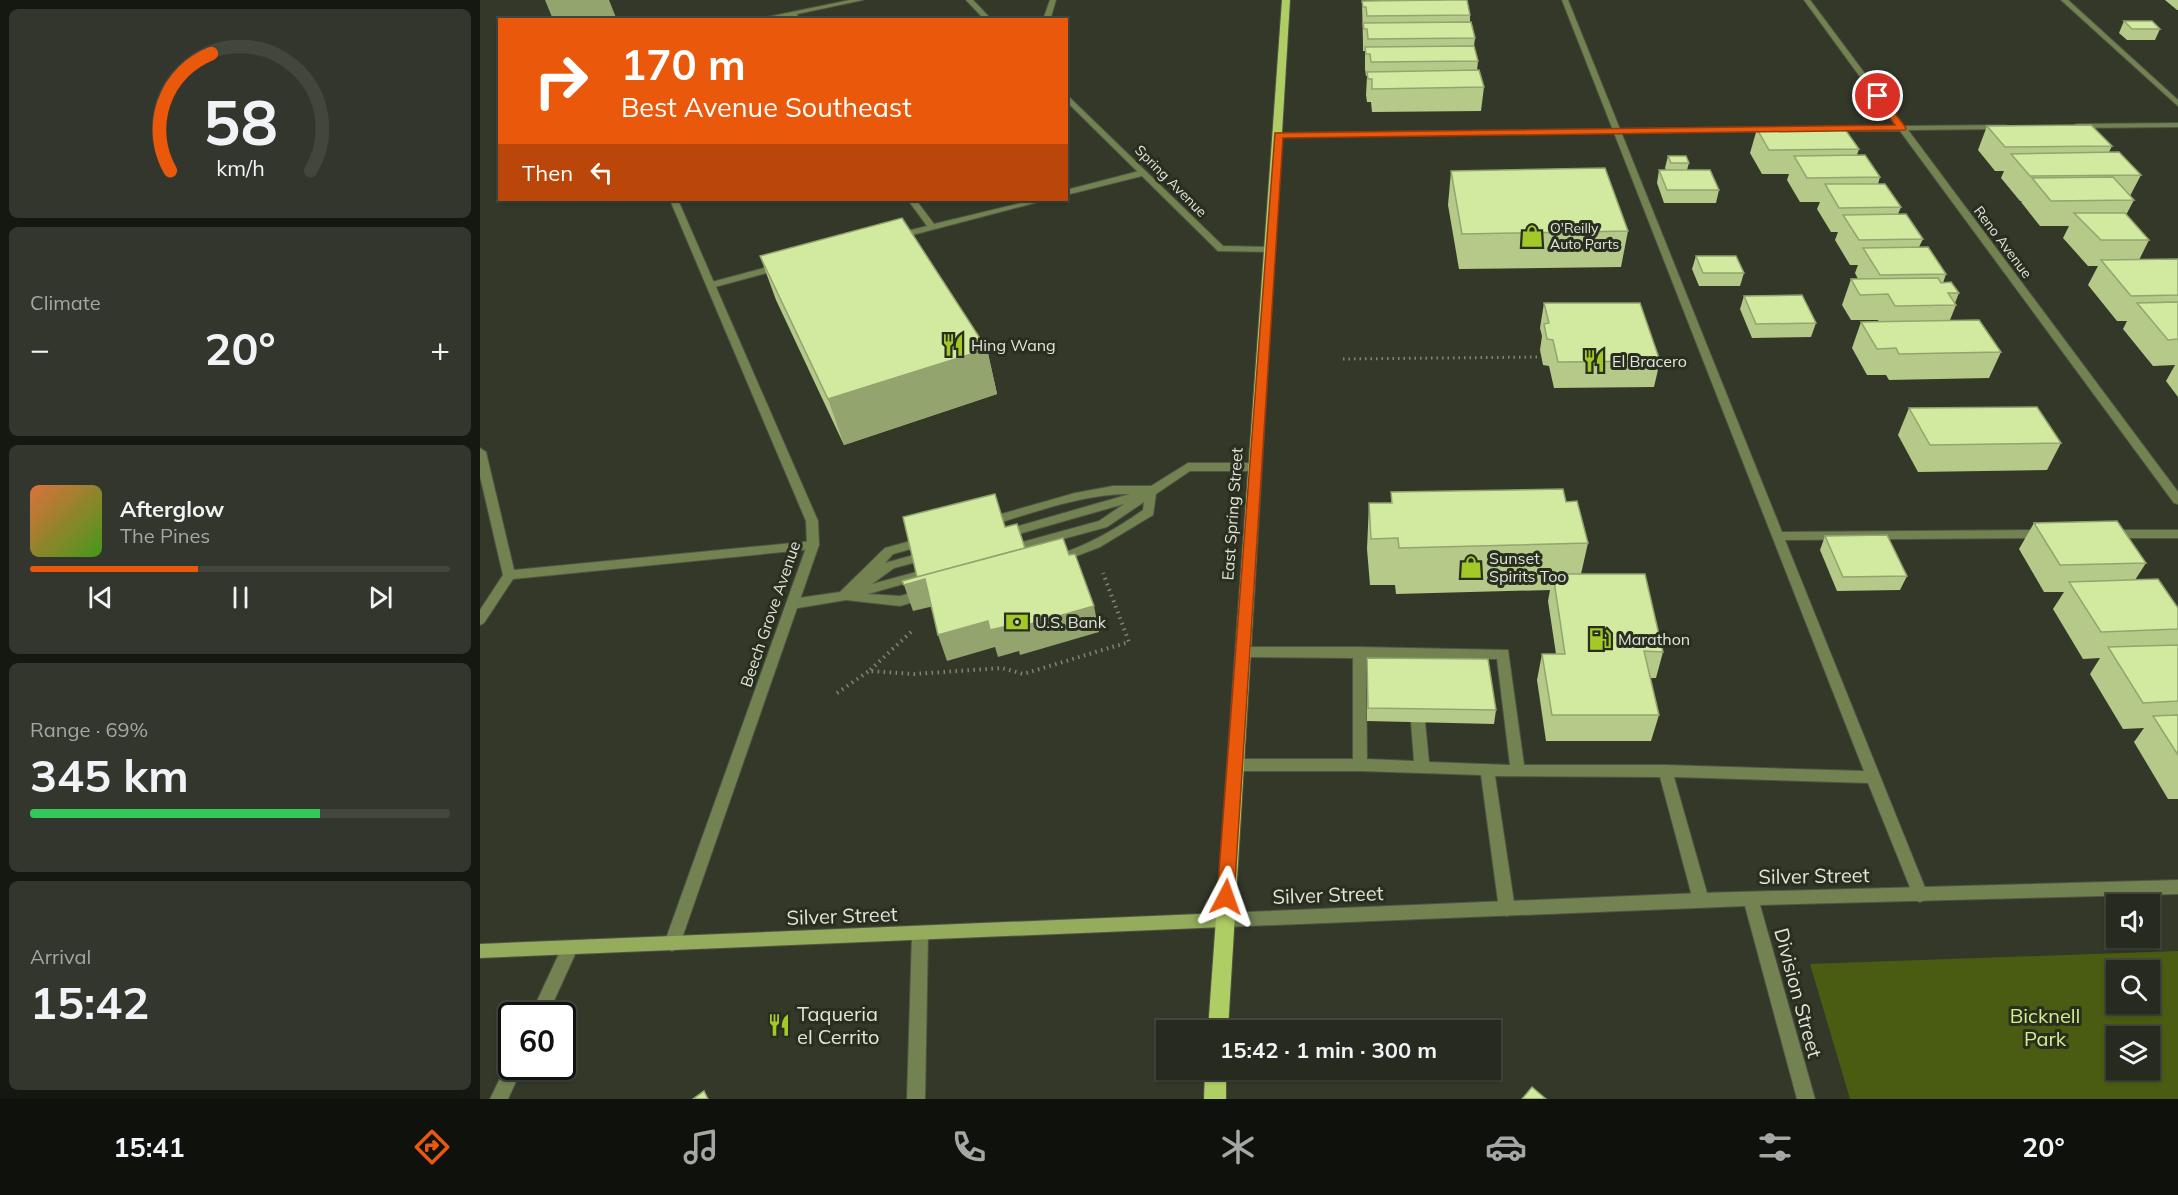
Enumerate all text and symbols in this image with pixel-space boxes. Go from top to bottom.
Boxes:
text: 170 m [621,38,746,91]
icon: right [522,42,600,120]
pin [1852,70,1903,121]
icon: arrive [1861,79,1894,112]
text: 58 [203,82,277,161]
text: Best Avenue Southeast [621,90,912,124]
street label: Spring Avenue [1131,141,1211,221]
text: km/h [216,154,264,181]
icon: left [585,156,618,189]
text: Then [522,159,573,187]
street label: Reno Avenue [1970,202,2036,282]
place label: O'Reilly Auto Parts [1550,219,1619,253]
shop icon: O'Reilly Auto Parts [1519,223,1545,249]
text: Climate [30,290,101,315]
text: 20° [204,320,276,376]
text: − [30,328,50,369]
text: + [430,328,450,369]
restaurant icon: Hing Wang [940,332,966,358]
place label: Hing Wang [971,335,1056,355]
restaurant icon: El Bracero [1581,348,1607,374]
place label: El Bracero [1612,351,1687,371]
street label: East Spring Street [1217,446,1247,581]
text: Afterglow [120,495,224,523]
text: The Pines [120,523,210,548]
street label: Beech Grove Avenue [736,538,804,690]
place label: Sunset Spirits Too [1489,548,1566,586]
shop icon: Sunset Spirits Too [1458,554,1484,580]
icon: previous [84,581,117,614]
icon: pause [224,581,257,614]
icon: next [364,581,397,614]
bank icon: U.S. Bank [1004,609,1030,635]
place label: U.S. Bank [1035,612,1107,632]
fuel station icon: Marathon [1587,626,1613,652]
place label: Marathon [1618,629,1690,649]
text: Range · 69% [30,717,148,742]
text: 345 km [30,747,189,803]
street label: Silver Street [1758,862,1870,889]
position arrow [1194,865,1258,929]
street label: Silver Street [1272,880,1384,909]
map controls [2106,894,2160,1080]
button: sound [2106,894,2160,948]
street label: Silver Street [786,901,898,930]
street label: Division Street [1769,925,1828,1061]
text: Arrival [30,944,91,969]
button: search [2106,960,2160,1014]
text: 15:42 [30,974,149,1030]
place label: Taqueria el Cerrito [797,1001,879,1049]
speed limit sign: 60 [498,1002,576,1080]
park label: Bicknell Park [2010,1003,2080,1051]
restaurant icon: Taqueria el Cerrito [766,1012,792,1038]
button: layers [2106,1026,2160,1080]
text: 15:42 · 1 min · 300 m [1220,1036,1437,1064]
icon: directions [411,1126,453,1168]
icon: music [680,1126,722,1168]
icon: phone [948,1126,990,1168]
icon: climate [1217,1126,1259,1168]
icon: car [1485,1126,1527,1168]
icon: filters [1754,1126,1796,1168]
text: 15:41 [113,1130,185,1164]
text: 20° [2022,1130,2065,1164]

